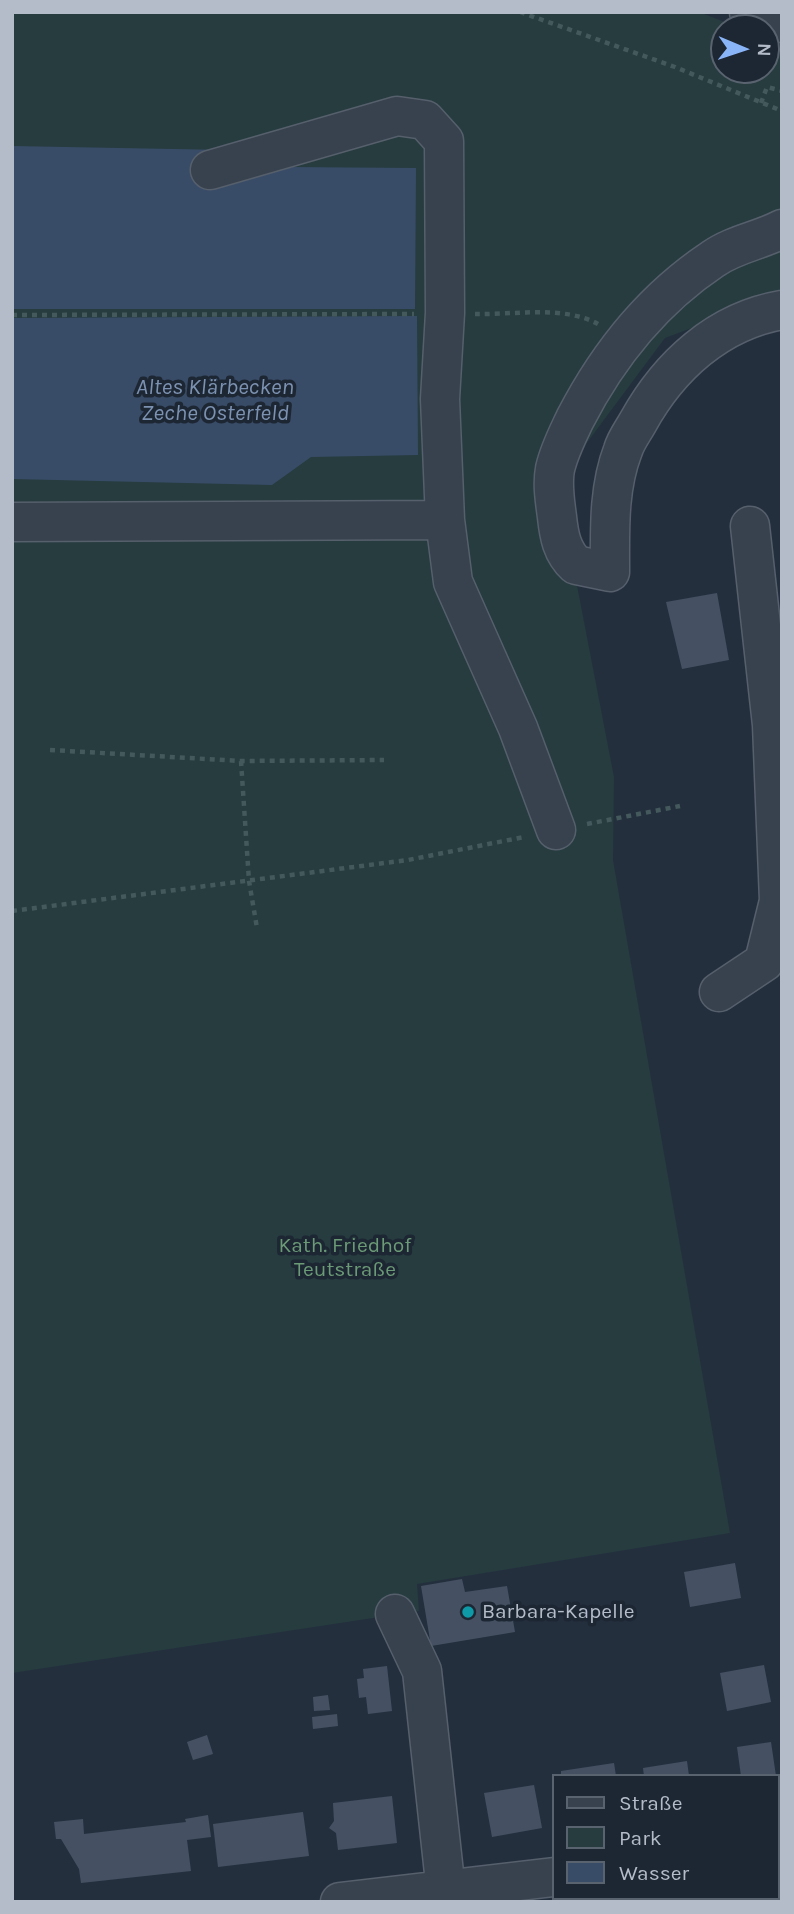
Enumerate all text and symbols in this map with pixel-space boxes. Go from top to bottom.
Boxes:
north arrow [710,14,780,84]
text: N [753,42,775,57]
water label: Altes Klärbecken Zeche Osterfeld [136,373,294,427]
park label: Kath. Friedhof Teutstraße [278,1233,412,1283]
place label: Barbara-Kapelle [482,1599,635,1625]
marker: Barbara-Kapelle [460,1604,476,1620]
legend [552,1774,780,1900]
text: Straße [619,1791,682,1815]
text: Park [619,1826,662,1850]
text: Wasser [619,1861,689,1885]

